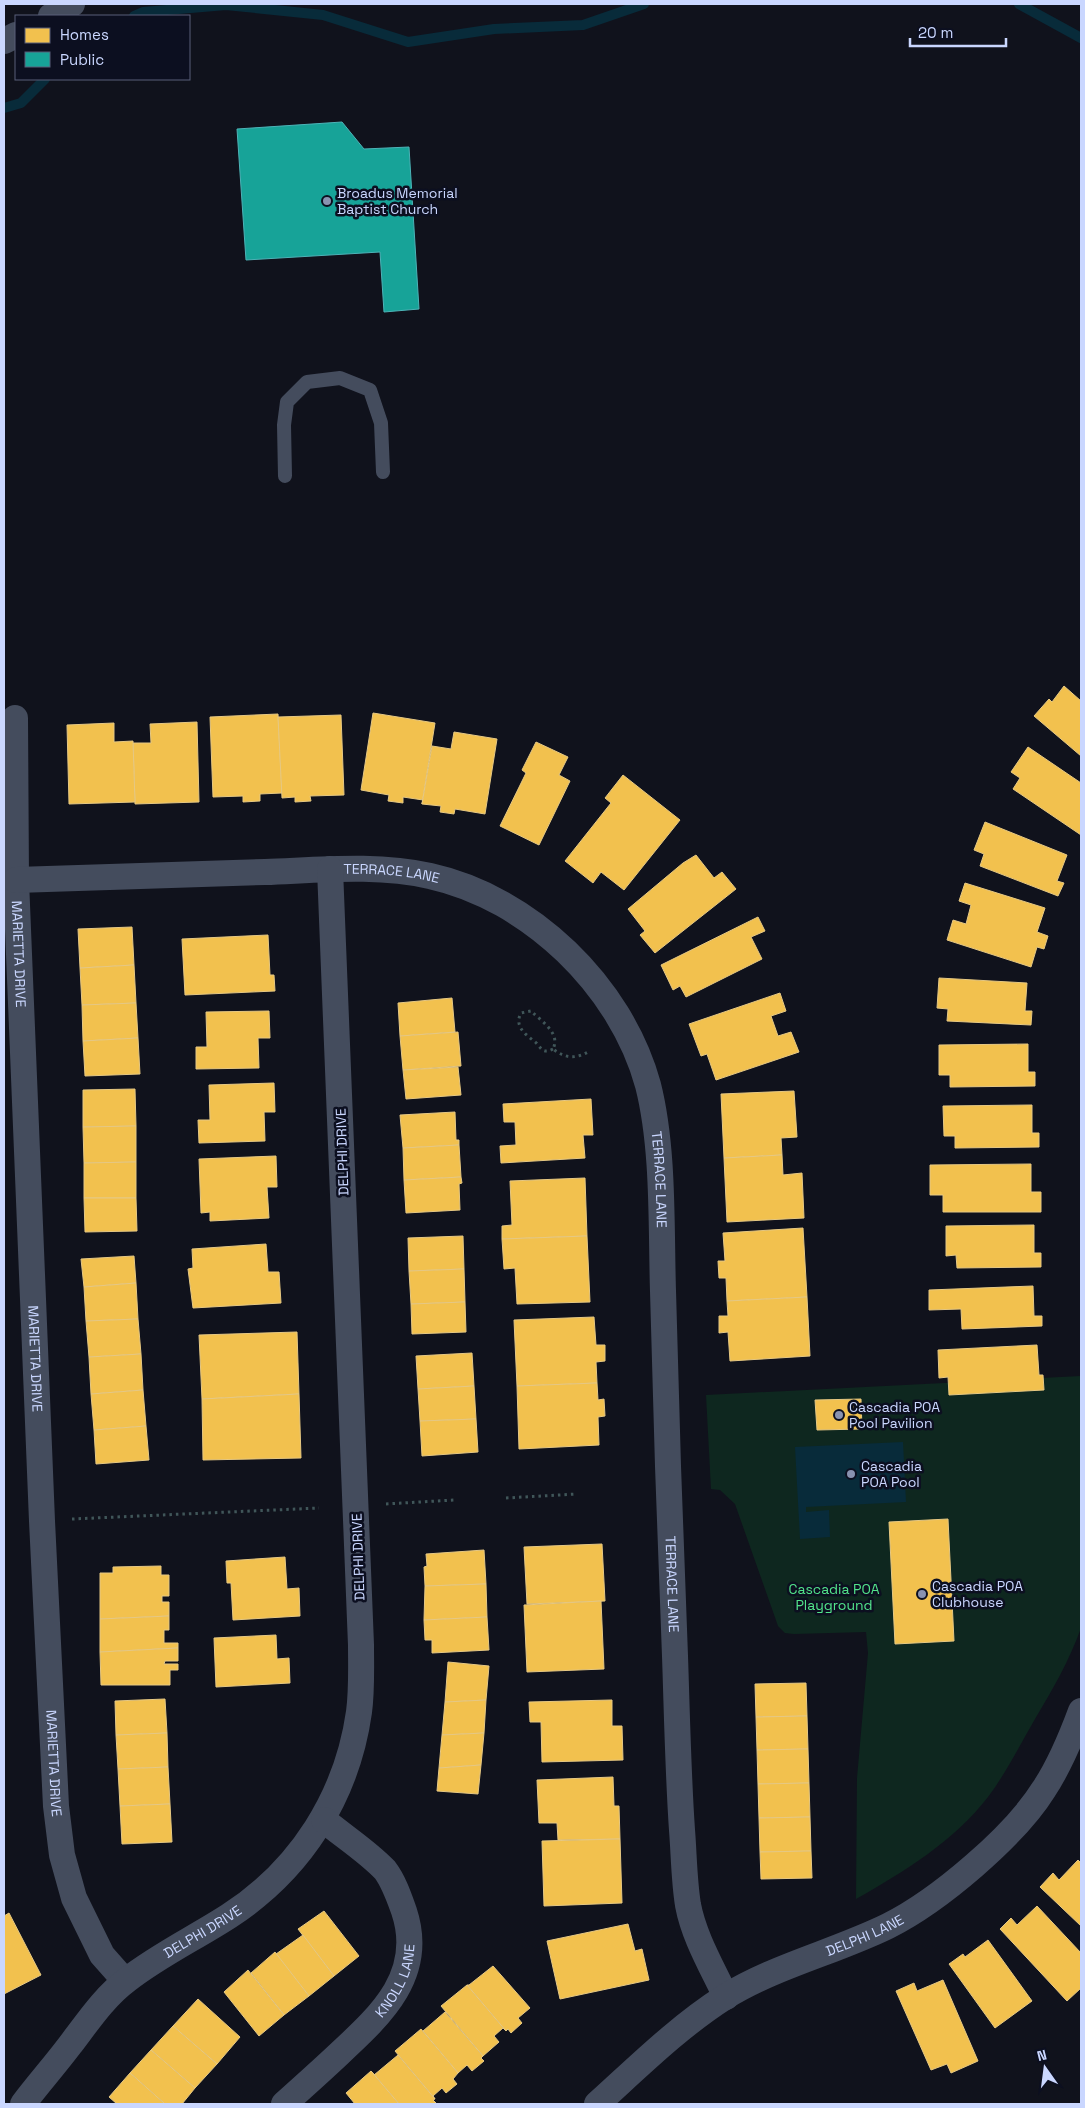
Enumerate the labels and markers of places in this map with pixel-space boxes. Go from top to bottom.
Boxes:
place label: Broadus Memorial Baptist Church [337,184,458,218]
marker: Broadus Memorial Baptist Church [321,195,333,207]
place label: Cascadia POA Pool Pavilion [849,1398,940,1432]
marker: Cascadia POA Pool Pavilion [833,1409,845,1421]
place label: Cascadia POA Pool [861,1457,922,1491]
marker: Cascadia POA Pool [845,1468,857,1480]
place label: Cascadia POA Clubhouse [932,1577,1023,1611]
marker: Cascadia POA Clubhouse [916,1588,928,1600]

